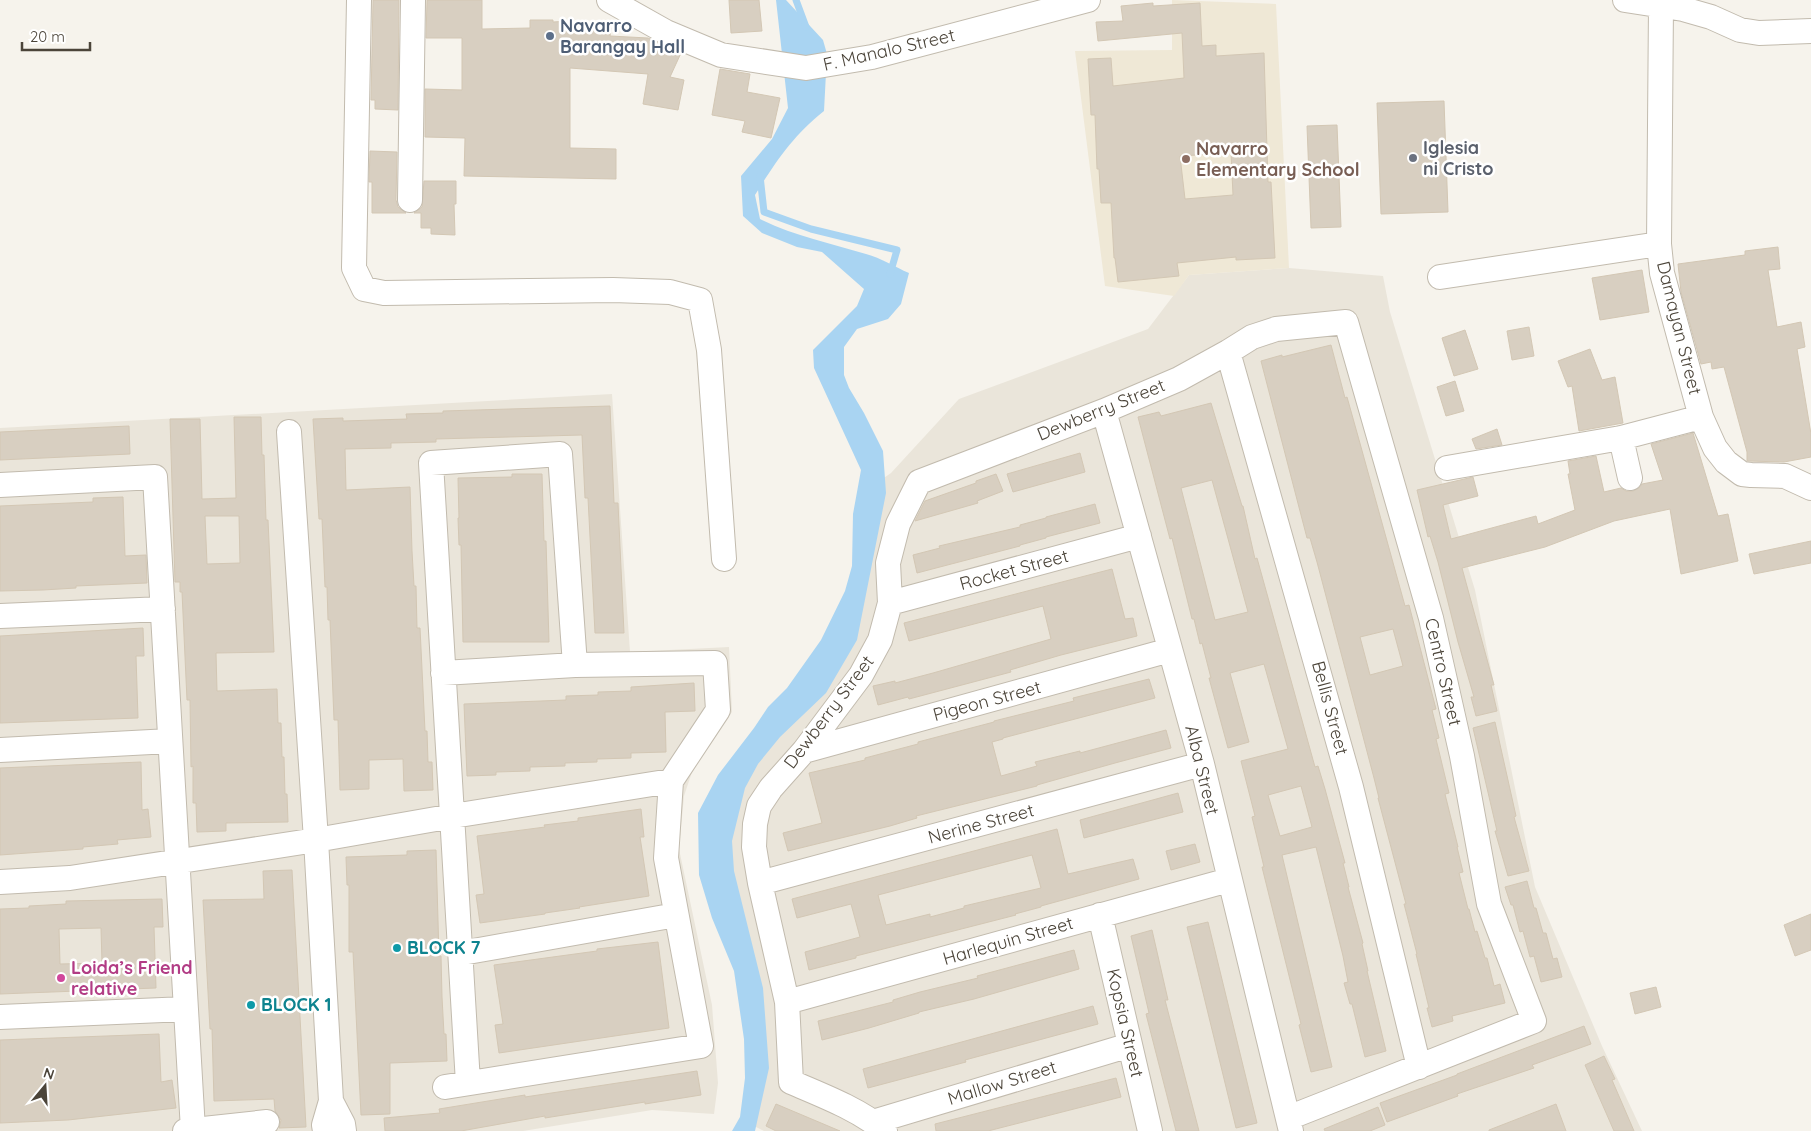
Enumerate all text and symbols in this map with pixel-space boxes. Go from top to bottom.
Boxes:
place label: Navarro Barangay Hall [560,14,685,58]
scale bar [22,20,90,52]
street label: F. Manalo Street [821,23,957,76]
text: 20 m [30,27,65,46]
marker: Navarro Barangay Hall [544,30,556,42]
place label: Iglesia ni Cristo [1423,136,1494,180]
place label: Navarro Elementary School [1196,137,1360,181]
marker: Iglesia ni Cristo [1407,152,1419,164]
marker: Navarro Elementary School [1180,153,1192,165]
street label: Damayan Street [1652,259,1707,397]
street label: Dewberry Street [1033,373,1168,446]
street label: Rocket Street [957,544,1071,595]
street label: Centro Street [1420,616,1467,728]
street label: Dewberry Street [778,650,879,773]
street label: Bellis Street [1307,658,1354,757]
street label: Pigeon Street [930,675,1043,726]
street label: Alba Street [1180,723,1225,817]
street label: Nerine Street [925,798,1036,849]
street label: Harlequin Street [940,911,1076,970]
place label: BLOCK 7 [407,936,481,959]
marker: BLOCK 7 [391,942,403,954]
place label: Loida’s Friend relative [71,956,193,1000]
street label: Kopsia Street [1102,966,1149,1079]
marker: Loida’s Friend relative [55,972,67,984]
place label: BLOCK 1 [261,993,332,1016]
marker: BLOCK 1 [245,999,257,1011]
street label: Mallow Street [945,1055,1059,1110]
north arrow [20,1061,70,1111]
text: N [41,1063,57,1084]

